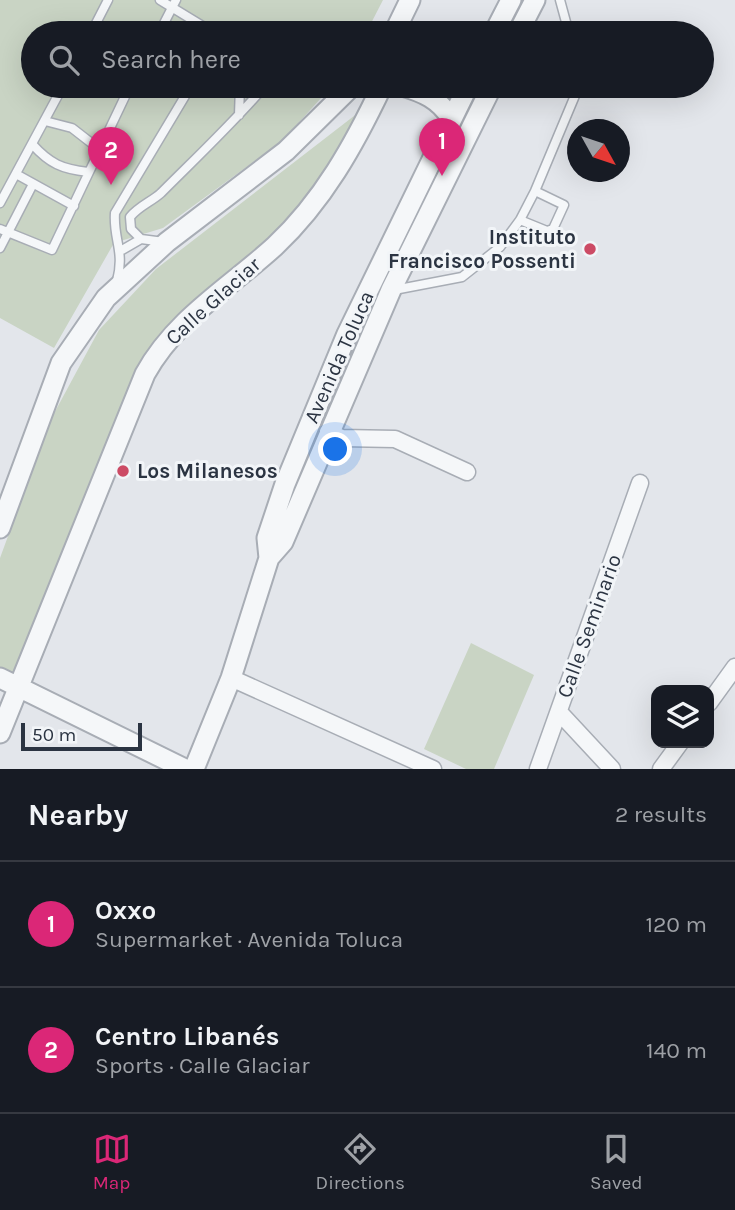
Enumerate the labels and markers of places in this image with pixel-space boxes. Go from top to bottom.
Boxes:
pin: 1 [419,118,465,176]
pin: 2 [88,127,134,185]
place label: Instituto Francisco Possenti [388,225,576,273]
marker: Instituto Francisco Possenti [582,241,598,257]
place label: Los Milanesos [137,459,278,483]
marker: Los Milanesos [115,463,131,479]

